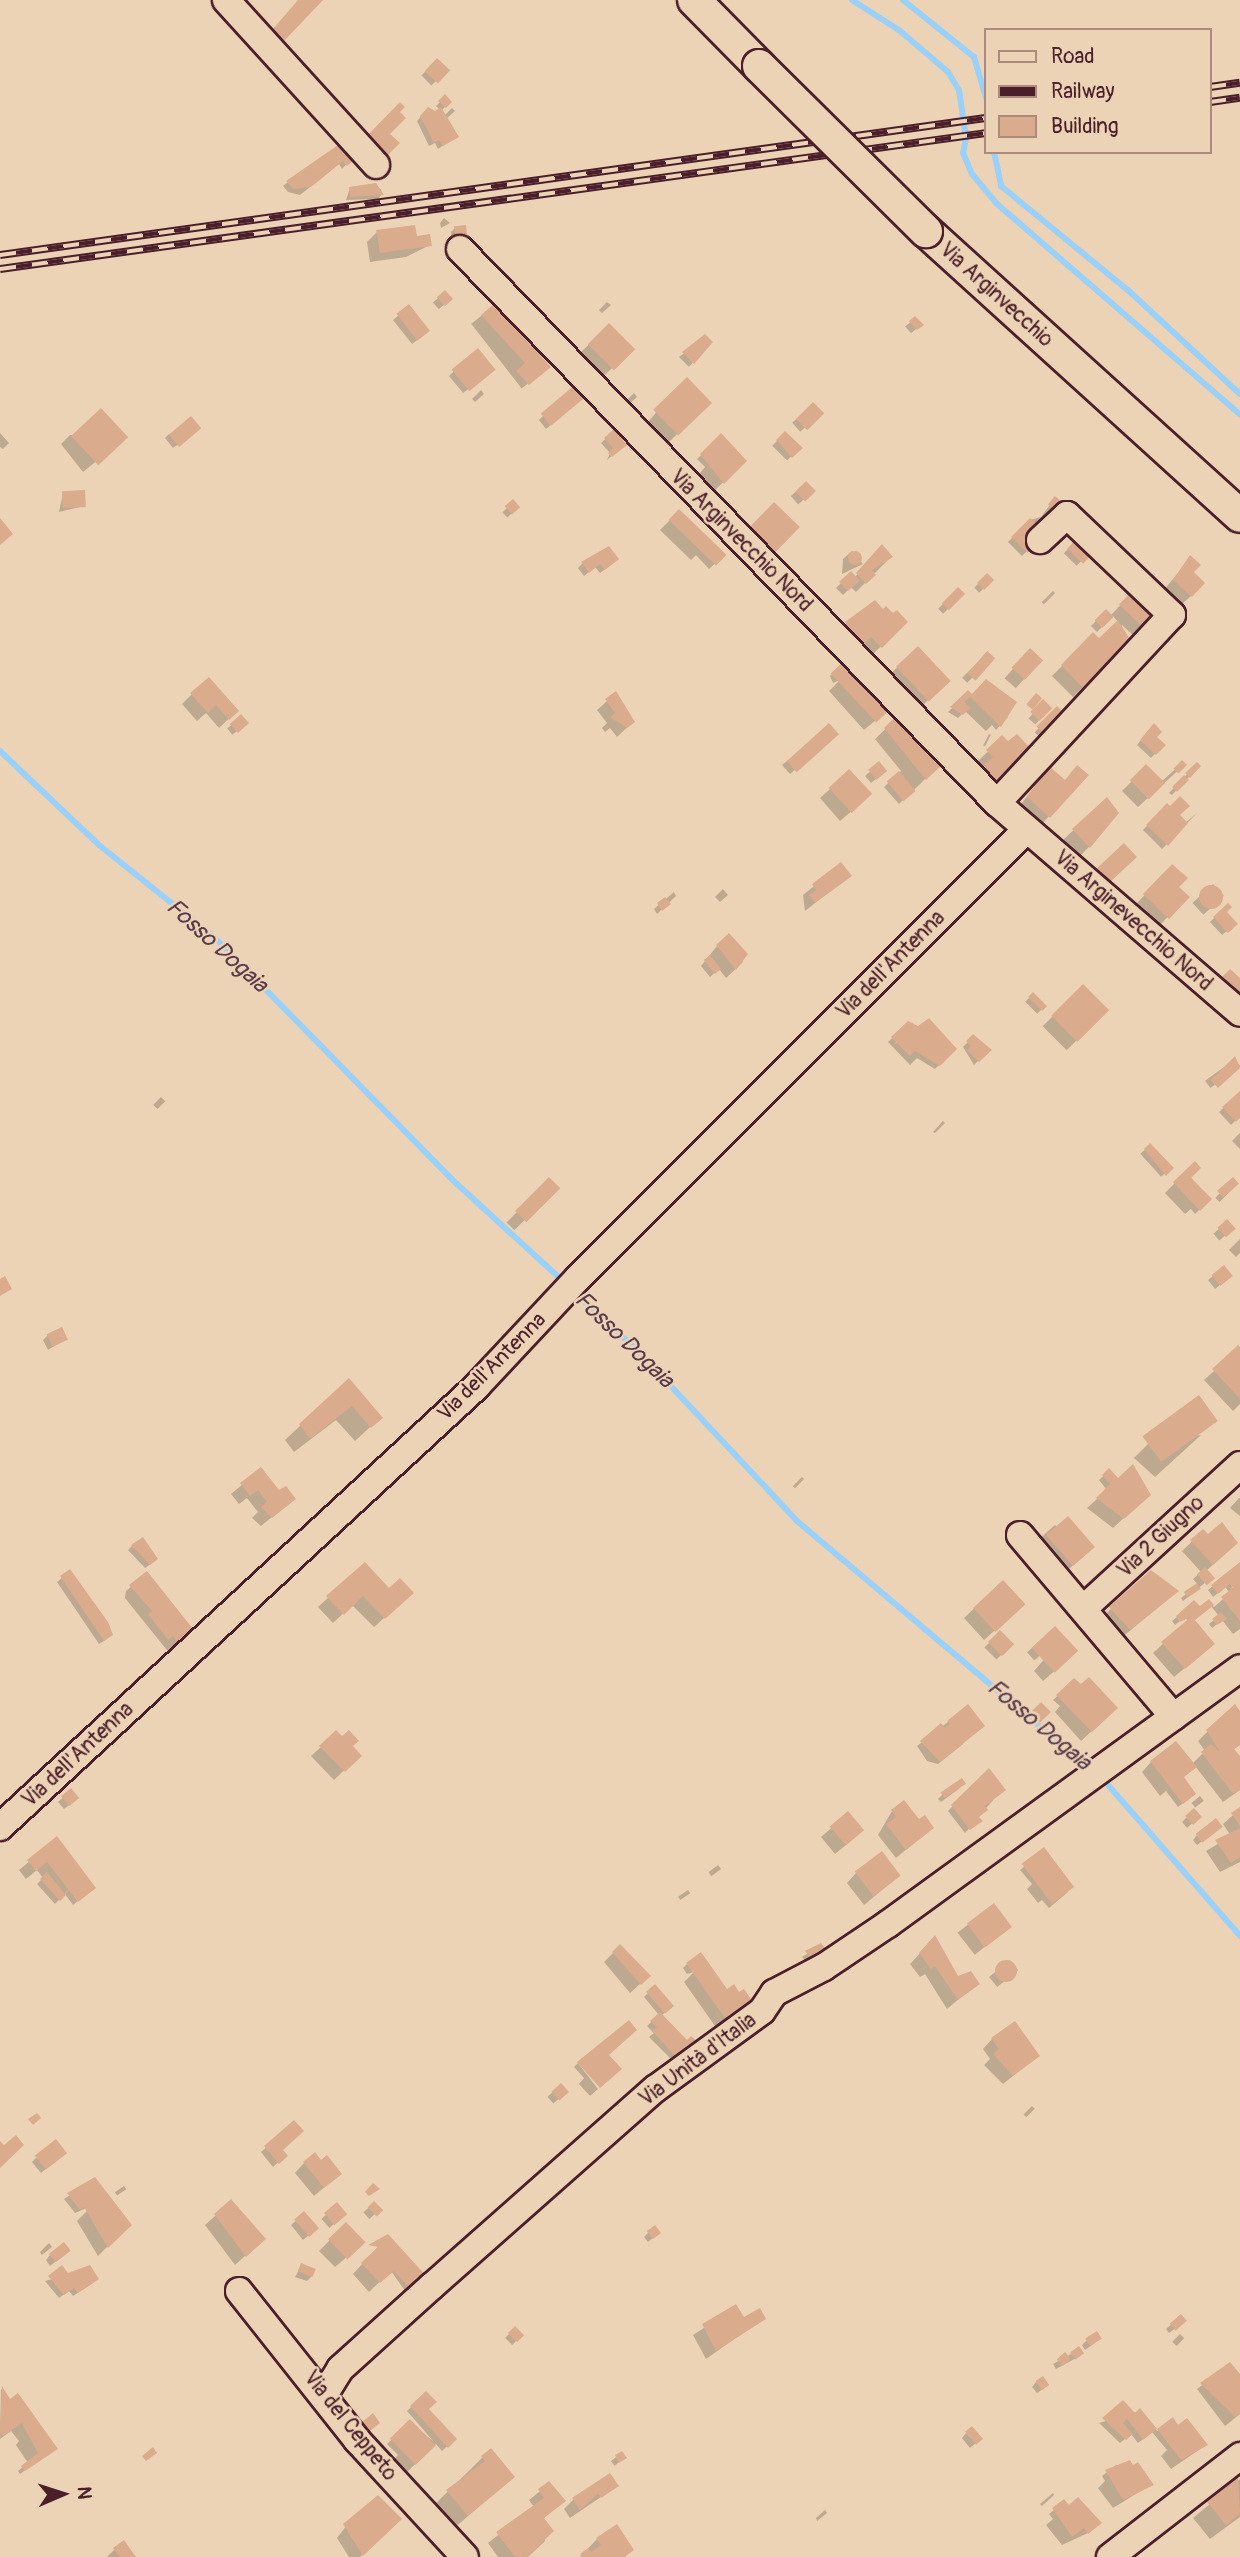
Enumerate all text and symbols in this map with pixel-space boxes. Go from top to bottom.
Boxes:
legend [984,28,1212,154]
text: Road [1051,43,1095,70]
text: Railway [1051,78,1115,105]
text: Building [1051,113,1118,140]
street label: Via Arginvecchio [934,237,1058,353]
street label: Via Arginvecchio Nord [664,464,818,618]
street label: Via Arginevecchio Nord [1049,845,1217,997]
water label: Fosso Dogaia [161,893,273,999]
street label: Via dell'Antenna [832,906,950,1024]
water label: Fosso Dogaia [569,1286,679,1394]
street label: Via dell'Antenna [433,1308,551,1426]
street label: Via 2 Giugno [1112,1491,1210,1583]
water label: Fosso Dogaia [982,1674,1096,1776]
street label: Via dell'Antenna [17,1697,139,1813]
street label: Via Unità d'Italia [635,2008,761,2112]
street label: Via del Ceppeto [298,2366,402,2486]
north arrow [28,2459,98,2529]
text: N [72,2486,96,2500]

